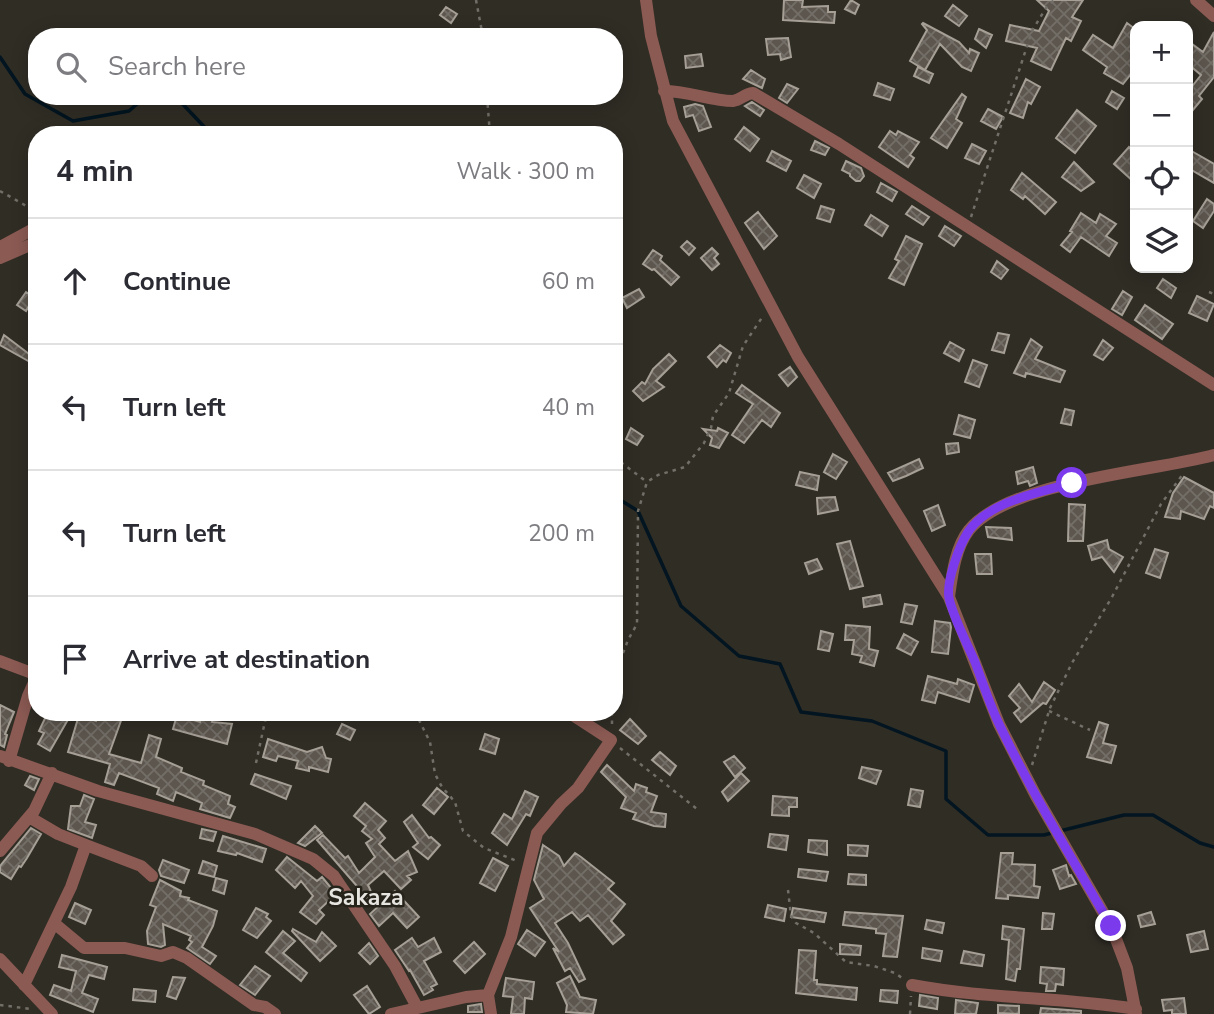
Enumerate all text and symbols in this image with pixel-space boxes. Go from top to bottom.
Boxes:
map controls [1130,21,1193,273]
button: + [1130,21,1193,84]
search box [28,28,623,105]
icon: search [52,48,90,86]
text: Search here [108,49,246,84]
button: − [1130,84,1193,147]
button: locate [1130,147,1193,210]
text: 4 min [56,151,134,192]
text: Walk · 300 m [456,156,595,187]
button: layers [1130,210,1193,273]
icon: ahead [56,262,94,300]
text: Continue [123,264,231,299]
text: 60 m [542,266,595,297]
icon: left [56,388,94,426]
text: Turn left [123,390,226,425]
text: 40 m [542,392,595,423]
route start [1056,467,1087,498]
icon: left [56,514,94,552]
text: Turn left [123,516,226,551]
text: 200 m [528,518,595,549]
icon: arrive [56,640,94,678]
text: Arrive at destination [123,642,370,677]
district label: Sakaza [328,882,404,913]
route end [1095,910,1126,941]

